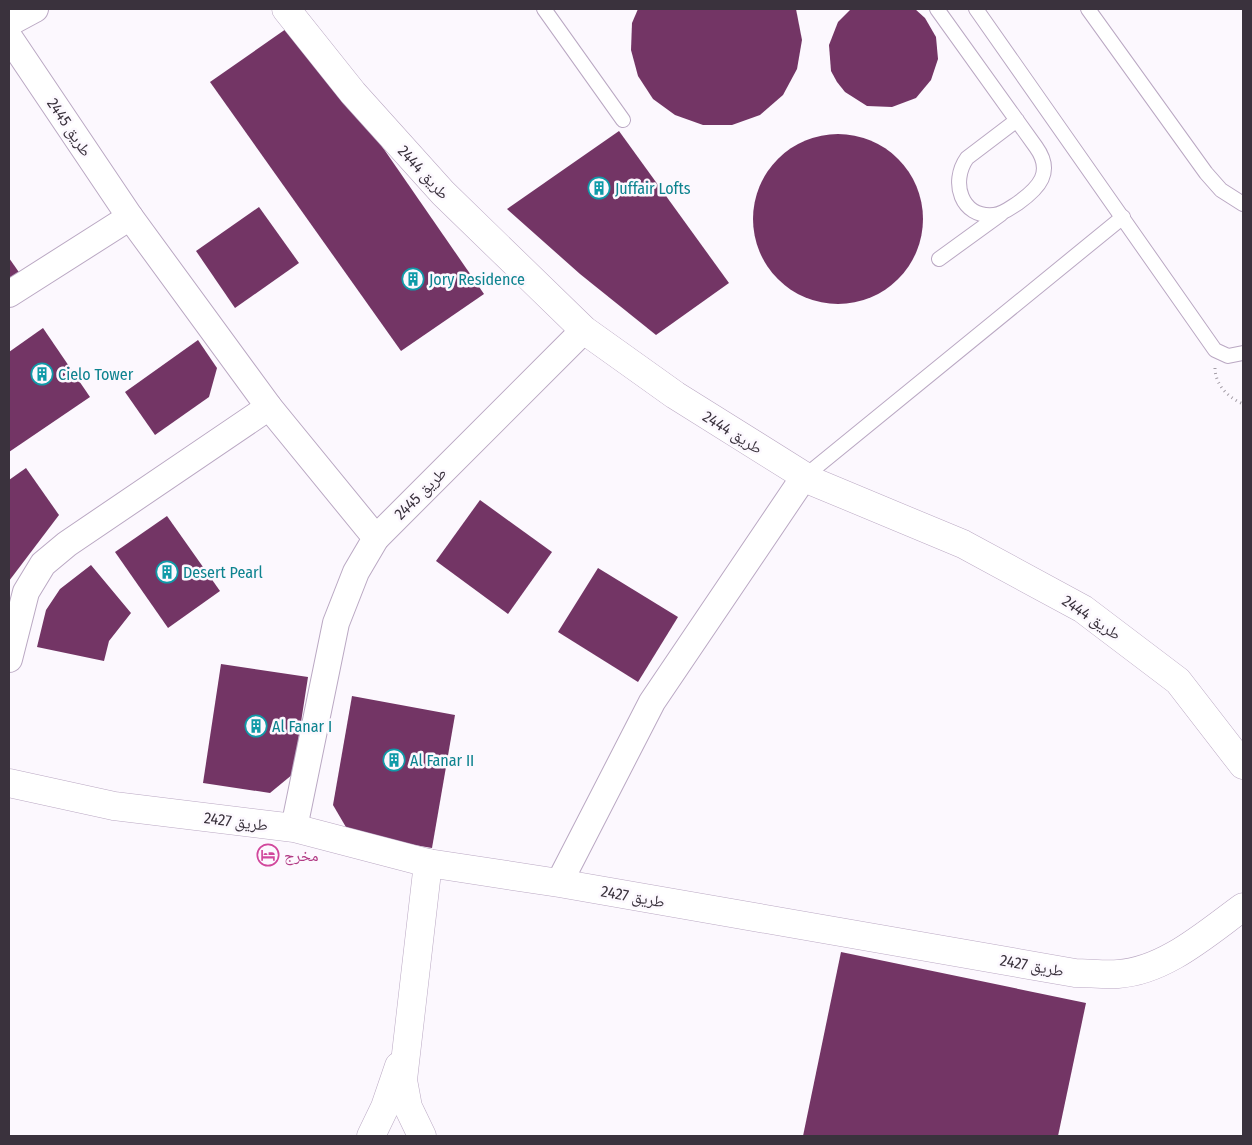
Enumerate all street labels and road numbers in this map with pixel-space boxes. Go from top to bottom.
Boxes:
street label: طريق 2445 [42,95,96,160]
street label: طريق 2444 [393,142,453,204]
street label: طريق 2444 [699,407,766,459]
street label: طريق 2445 [390,463,451,524]
street label: طريق 2444 [1058,591,1125,645]
street label: طريق 2427 [203,808,269,836]
street label: طريق 2427 [599,882,666,912]
street label: طريق 2427 [998,951,1065,981]

